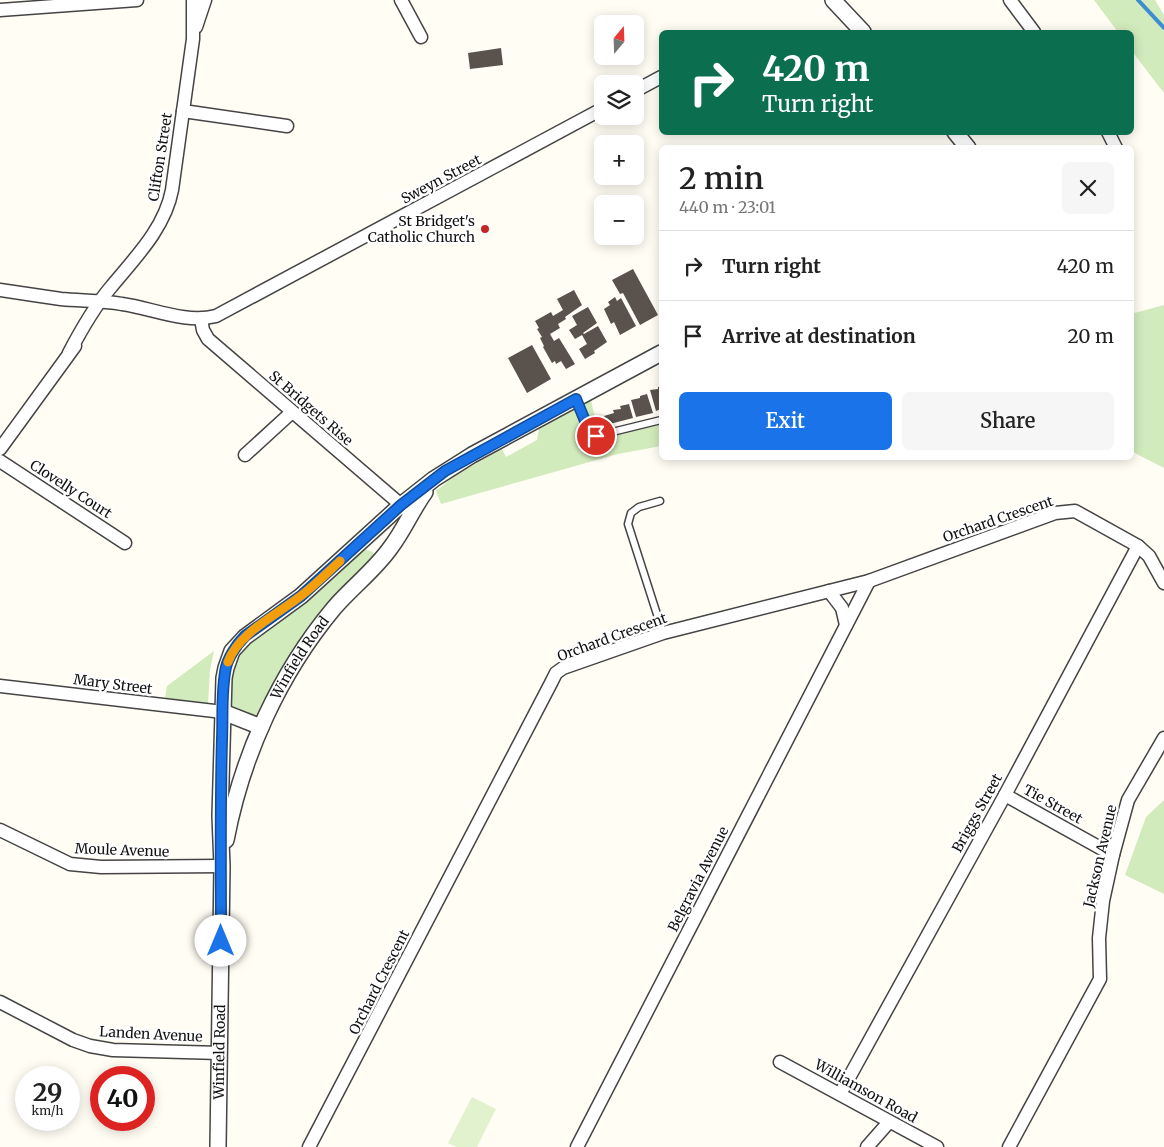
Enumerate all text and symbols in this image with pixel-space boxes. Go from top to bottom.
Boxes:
north arrow [594,15,644,65]
map controls [594,15,644,245]
text: 420 m [762,47,870,91]
icon: right [679,50,744,115]
button: layers [594,75,644,125]
text: Turn right [762,90,873,118]
street label: Clifton Street [144,111,176,203]
button: + [594,135,644,185]
street label: Sweyn Street [398,150,485,208]
text: 2 min [679,159,764,197]
button: close [1062,162,1114,214]
button: − [594,195,644,245]
text: 440 m · 23:01 [679,197,776,217]
place label: St Bridget's Catholic Church [368,212,475,246]
marker: St Bridget's Catholic Church [479,223,491,235]
icon: right [679,252,707,280]
text: Turn right [722,254,821,278]
text: 420 m [1057,254,1114,278]
icon: arrive [679,322,707,350]
text: Arrive at destination [722,324,916,348]
text: 20 m [1067,324,1114,348]
street label: St Bridgets Rise [265,367,357,449]
button: Exit [679,392,892,450]
button: Share [902,392,1114,450]
pin [575,415,617,457]
icon: arrive [582,422,610,450]
street label: Clovelly Court [27,456,116,522]
street label: Orchard Crescent [941,492,1056,546]
street label: Orchard Crescent [555,609,670,665]
street label: Winfield Road [266,612,333,703]
street label: Mary Street [72,670,154,698]
street label: Briggs Street [948,770,1006,856]
street label: Tie Street [1020,780,1086,828]
street label: Jackson Avenue [1079,803,1121,910]
street label: Belgravia Avenue [664,823,732,935]
street label: Moule Avenue [74,839,170,861]
position arrow [194,914,246,966]
street label: Orchard Crescent [345,926,413,1037]
street label: Winfield Road [210,1004,229,1101]
street label: Landen Avenue [99,1022,203,1046]
street label: Williamson Road [811,1055,921,1127]
speed limit sign: 40 [90,1066,155,1131]
text: 29 [33,1076,62,1108]
text: km/h [32,1103,63,1118]

